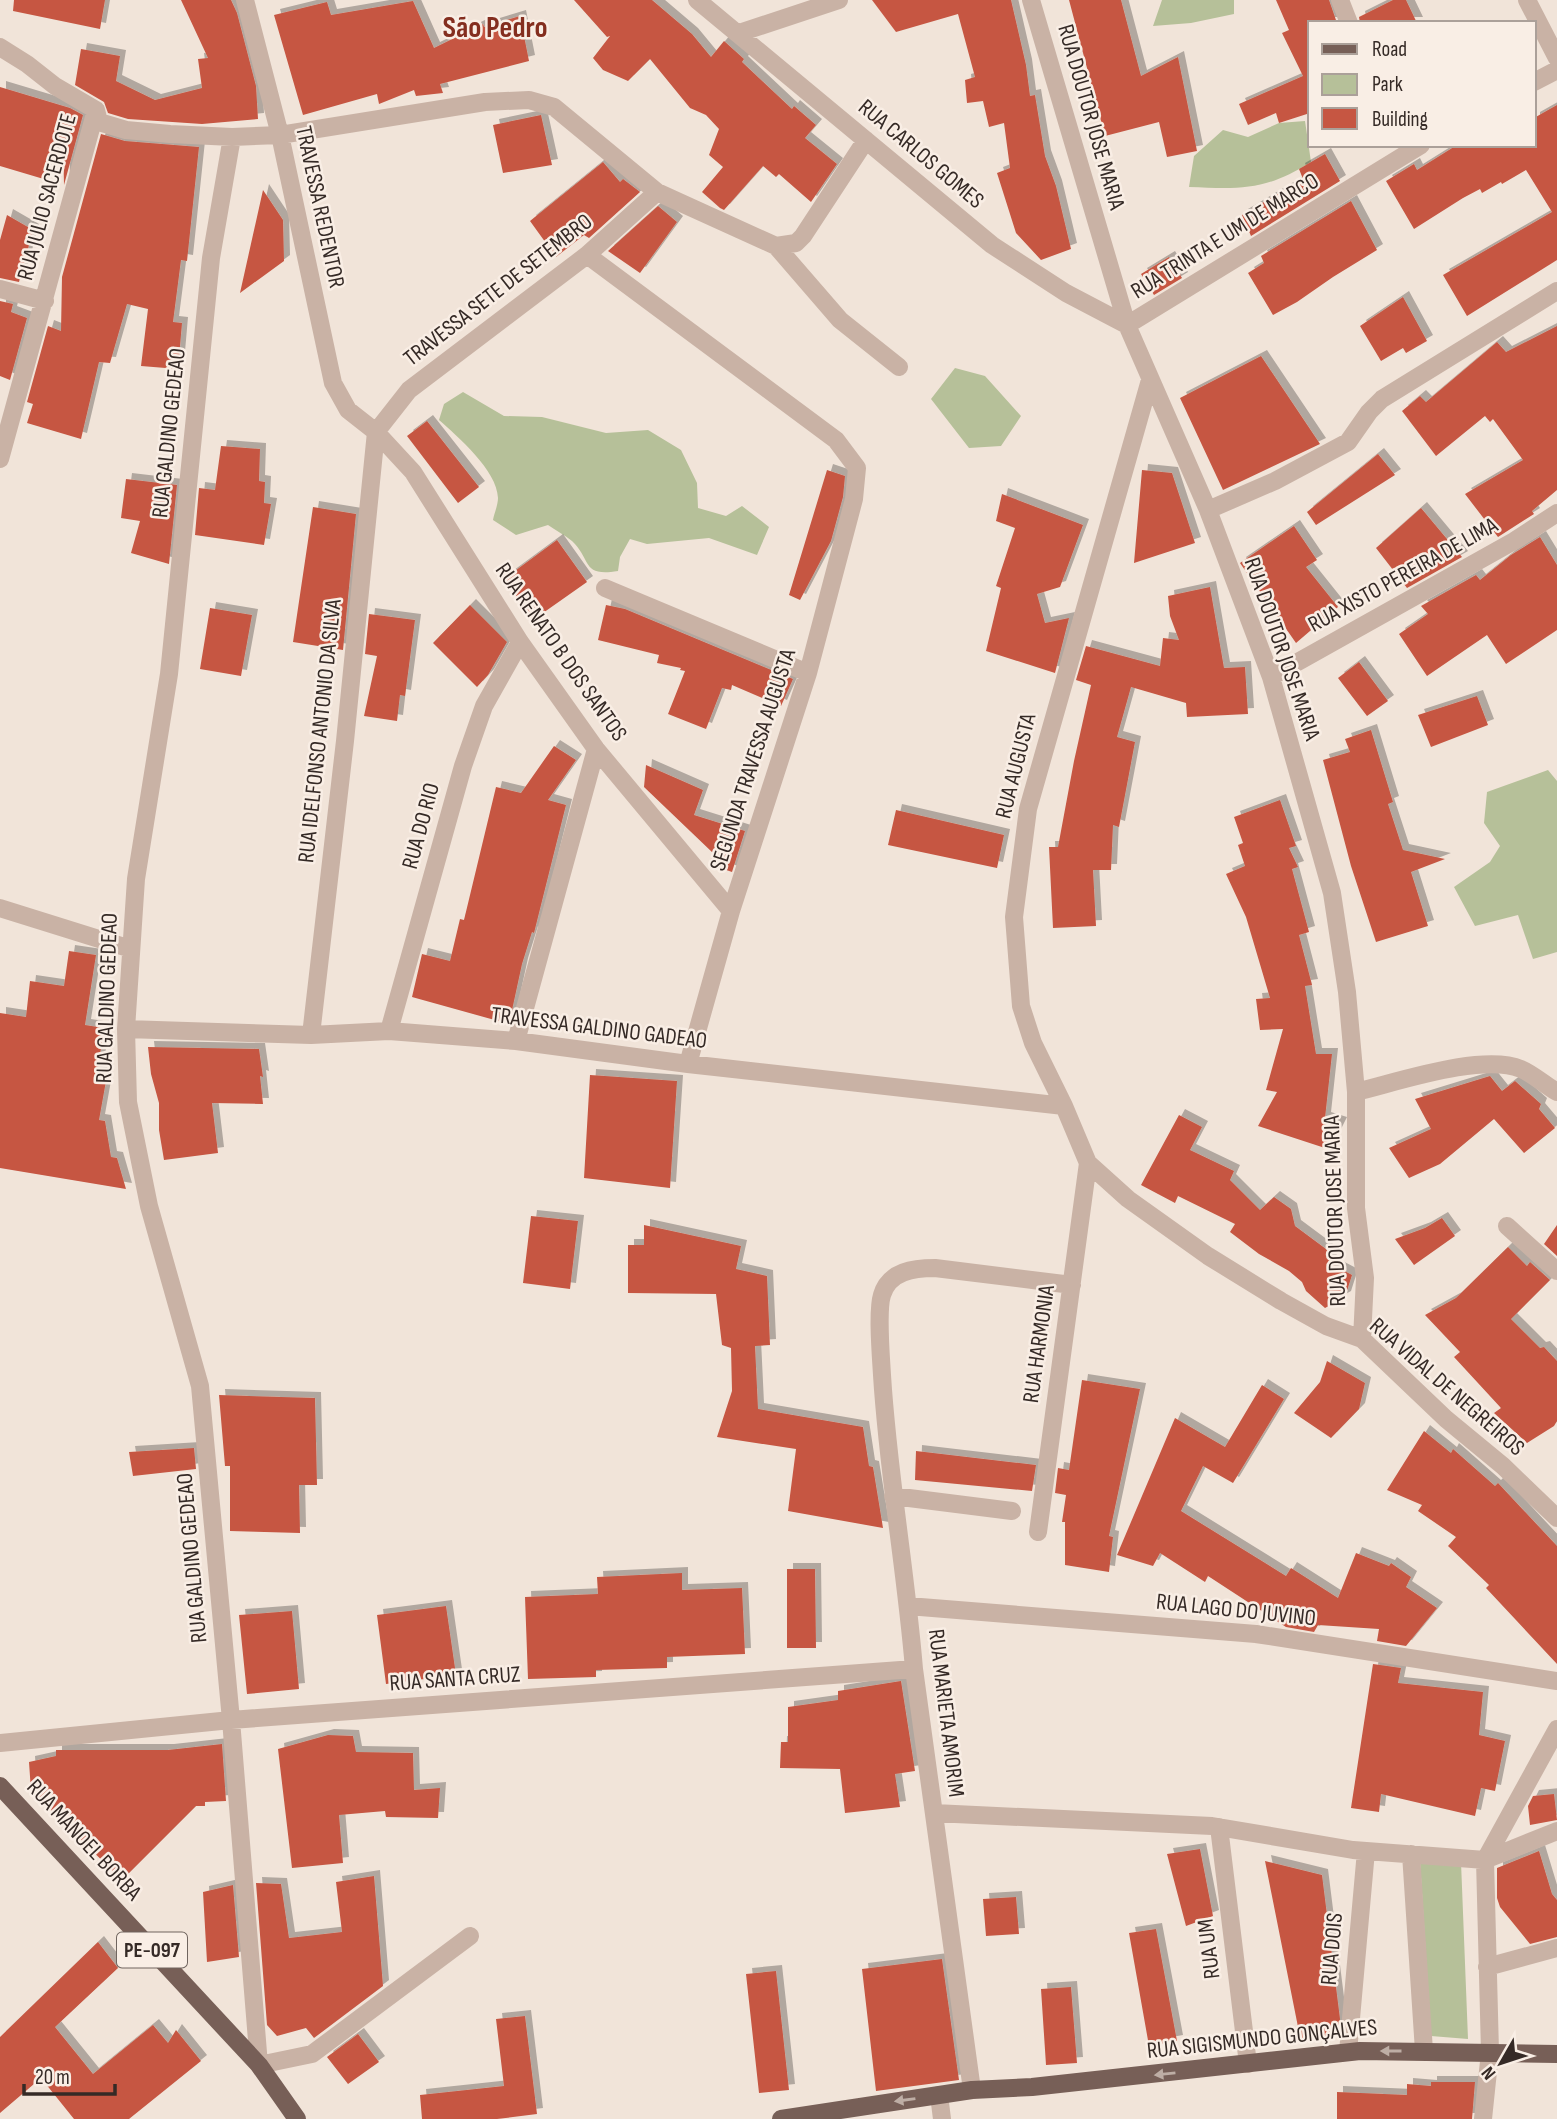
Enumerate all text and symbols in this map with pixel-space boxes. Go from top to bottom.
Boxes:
district label: São Pedro [442,10,548,46]
street label: RUA DOUTOR JOSE MARIA [1051,21,1131,213]
legend [1308,21,1536,147]
text: Road [1372,37,1407,62]
text: Park [1372,72,1403,97]
street label: RUA CARLOS GOMES [852,93,990,215]
text: Building [1372,107,1428,132]
street label: RUA JULIO SACERDOTE [11,111,83,283]
street label: TRAVESSA REDENTOR [289,123,351,291]
street label: RUA TRINTA E UM DE MARCO [1126,167,1324,305]
street label: TRAVESSA SETE DE SETEMBRO [398,208,598,372]
street label: RUA GALDINO GEDEAO [146,347,192,519]
street label: RUA XISTO PEREIRA DE LIMA [1303,511,1503,639]
street label: RUA DOUTOR JOSE MARIA [1238,554,1326,744]
street label: RUA RENATO B DOS SANTOS [489,557,633,747]
street label: RUA IDELFONSO ANTONIO DA SILVA [292,598,348,864]
street label: SEGUNDA TRAVESSA AUGUSTA [704,645,802,875]
street label: RUA AUGUSTA [989,711,1043,821]
street label: RUA DO RIO [396,780,446,872]
street label: RUA GALDINO GEDEAO [90,912,124,1084]
street label: TRAVESSA GALDINO GADEAO [490,1001,708,1055]
street label: RUA DOUTOR JOSE MARIA [1318,1115,1352,1307]
street label: RUA HARMONIA [1017,1283,1061,1405]
street label: RUA VIDAL DE NEGREIROS [1364,1312,1530,1462]
street label: RUA GALDINO GEDEAO [171,1472,213,1644]
street label: RUA LAGO DO JUVINO [1155,1588,1317,1632]
street label: RUA MARIETA AMORIM [922,1627,970,1799]
street label: RUA SANTA CRUZ [389,1660,522,1698]
street label: RUA MANOEL BORBA [21,1774,147,1907]
street label: RUA DOIS [1315,1912,1349,1986]
street label: RUA UM [1191,1917,1227,1981]
road number: PE-097 [117,1932,187,1968]
street label: RUA SIGISMUNDO GONÇALVES [1145,2013,1379,2065]
north arrow [1466,2028,1536,2098]
one-way arrow [1380,2045,1402,2057]
scale bar [24,2052,116,2096]
text: N [1477,2062,1501,2084]
text: 20 m [35,2065,70,2090]
one-way arrow [1153,2068,1175,2079]
one-way arrow [894,2095,916,2106]

